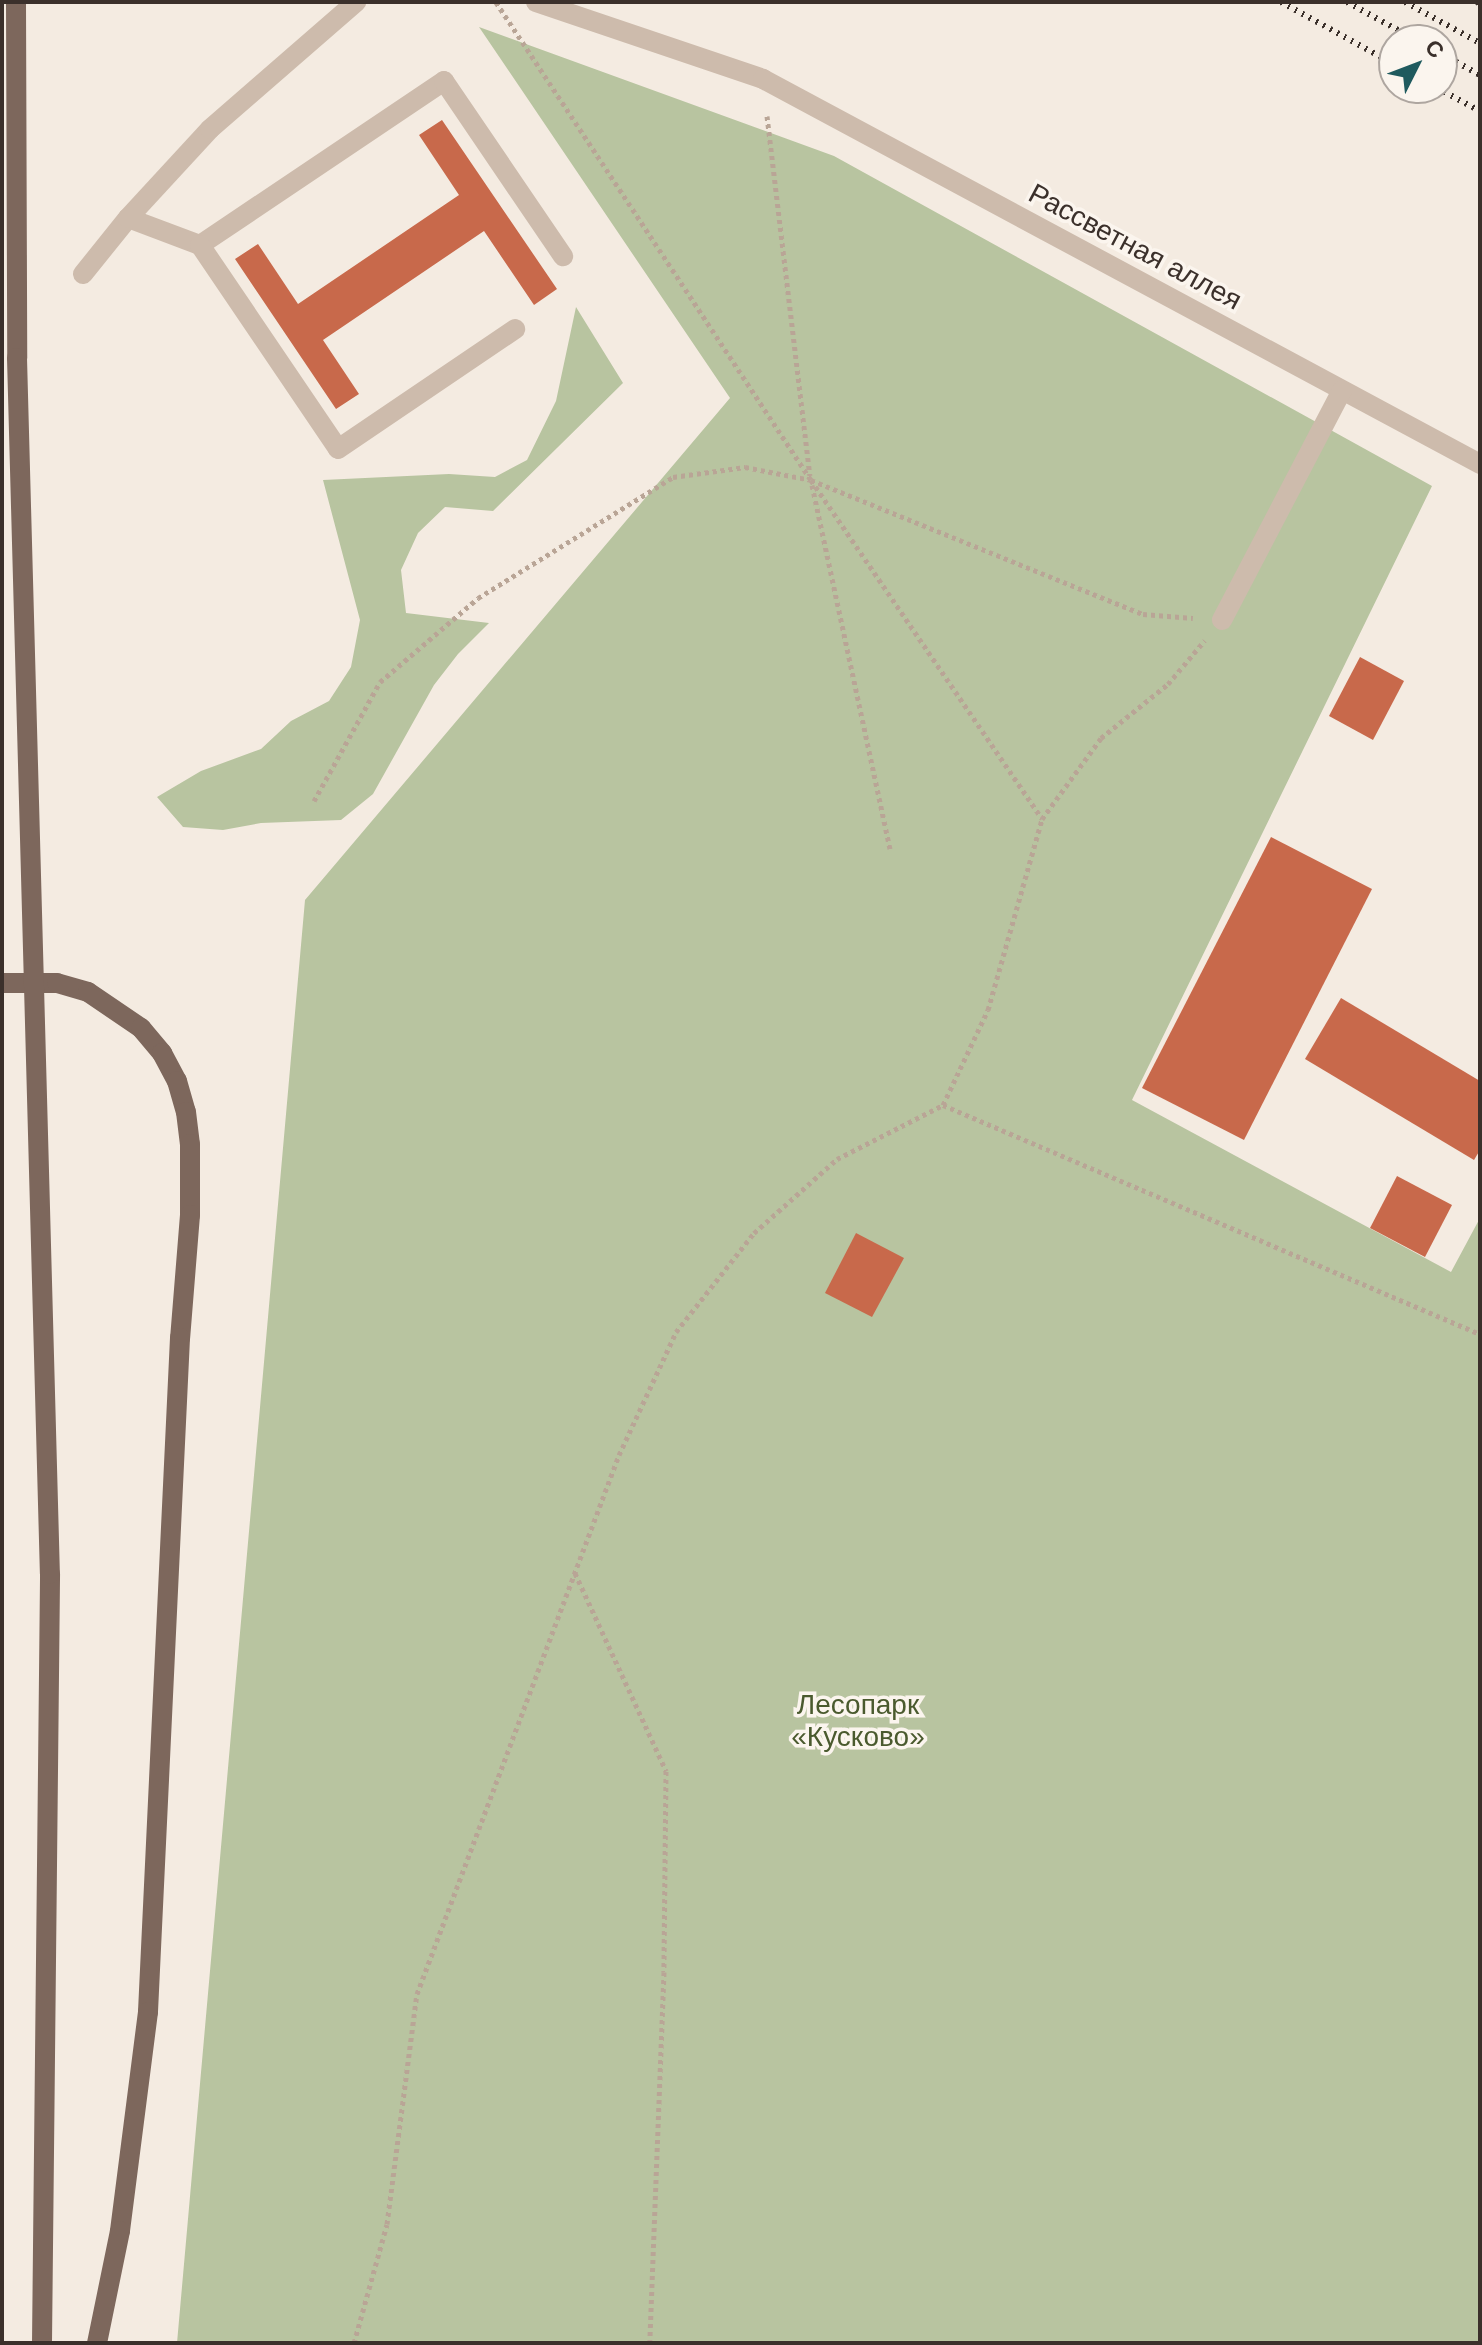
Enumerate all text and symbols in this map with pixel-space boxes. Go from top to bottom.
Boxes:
north arrow [1378,24,1458,104]
text: С [1420,35,1449,63]
street label: Рассветная аллея [1023,177,1247,317]
park label: Лесопарк «Кусково» [791,1688,925,1754]

